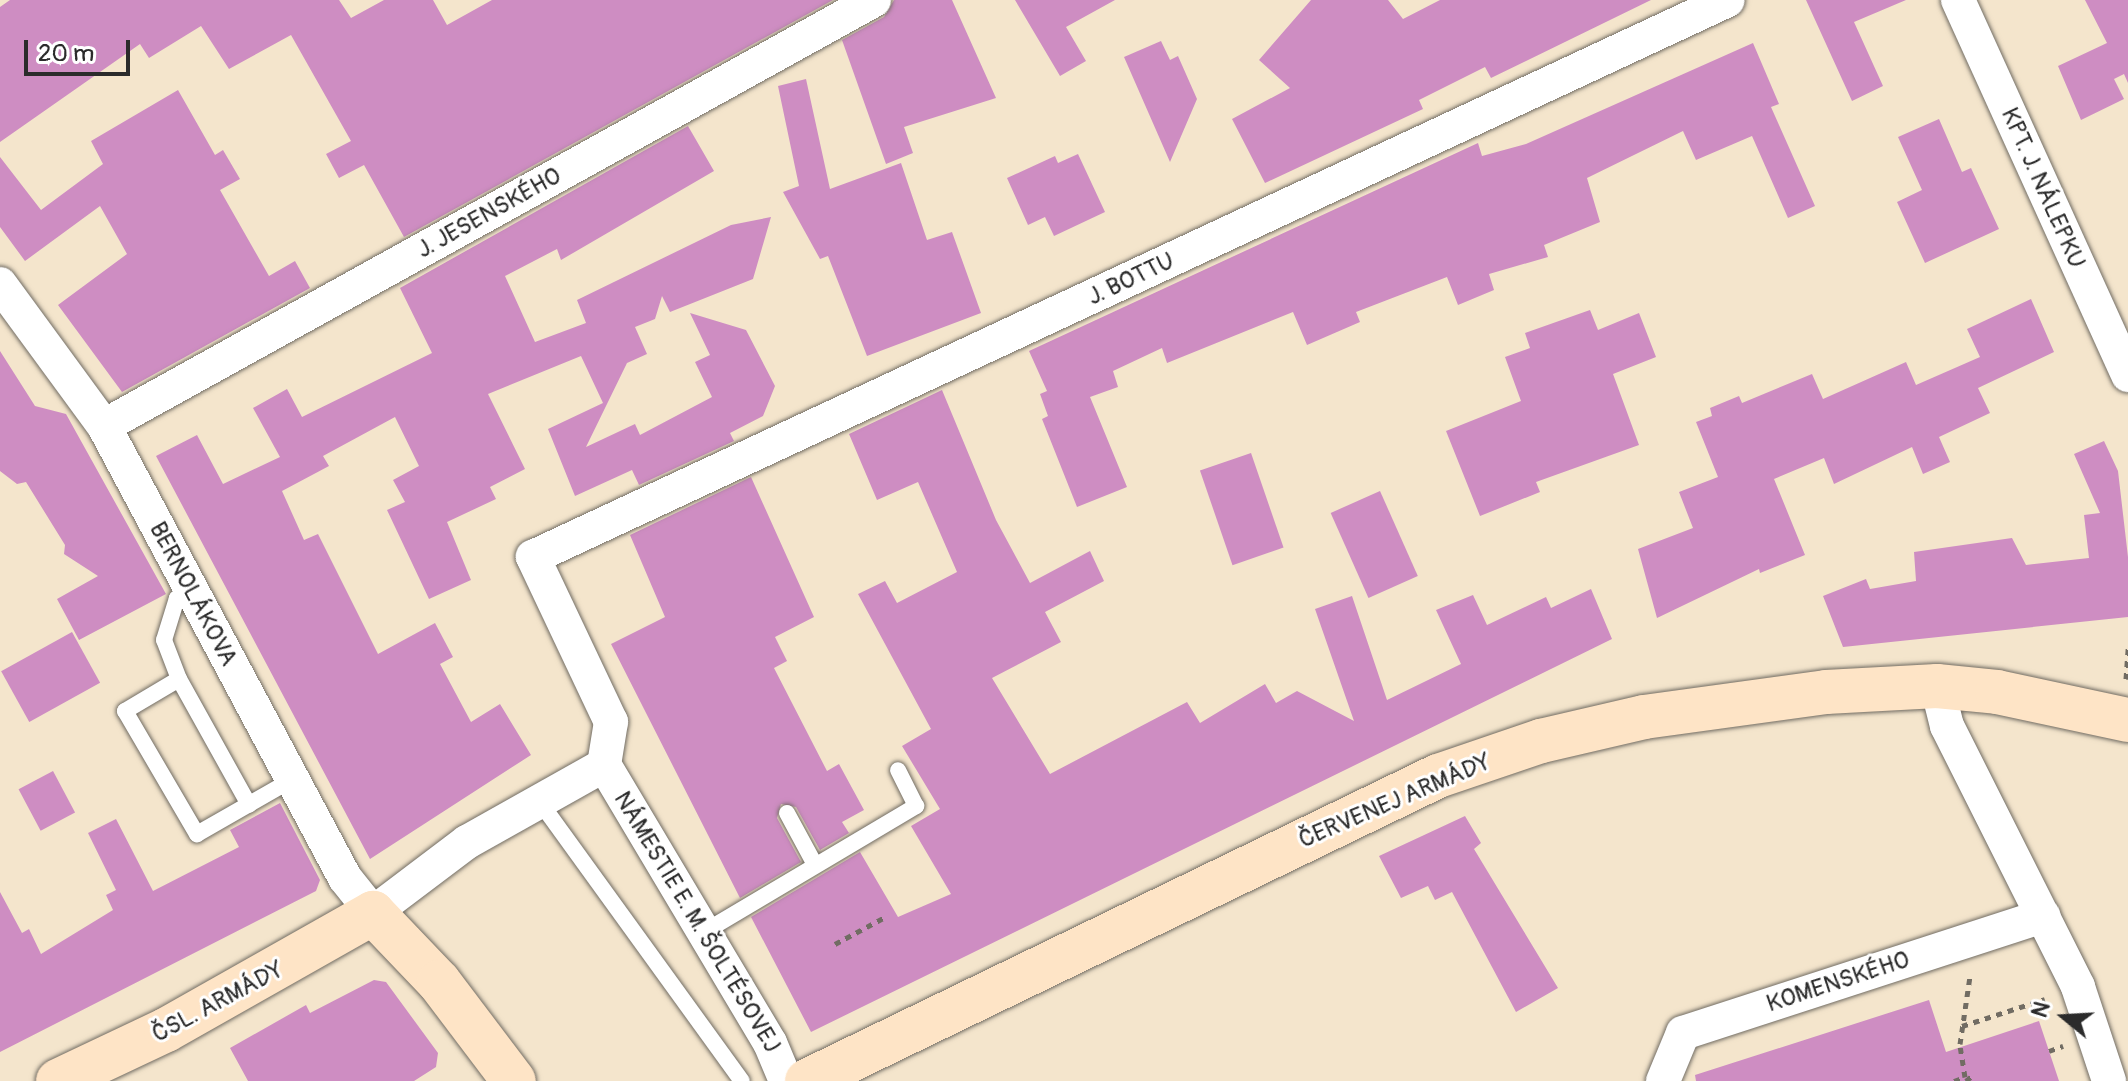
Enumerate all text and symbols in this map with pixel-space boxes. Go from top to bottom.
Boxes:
scale bar [28,24,134,74]
text: 20 m [38,39,94,68]
street label: KPT. J. NÁLEPKU [1995,103,2091,273]
street label: J. JESENSKÉHO [412,162,566,264]
street label: J. BOTTU [1083,246,1179,312]
street label: BERNOLÁKOVA [143,517,243,671]
street label: ČERVENEJ ARMÁDY [1295,747,1495,855]
street label: NÁMESTIE E. M. ŠOLTÉSOVEJ [608,786,786,1058]
street label: KOMENSKÉHO [1763,945,1913,1019]
street label: ČSL. ARMÁDY [147,955,289,1049]
north arrow [2024,977,2104,1057]
text: N [2026,998,2057,1021]

